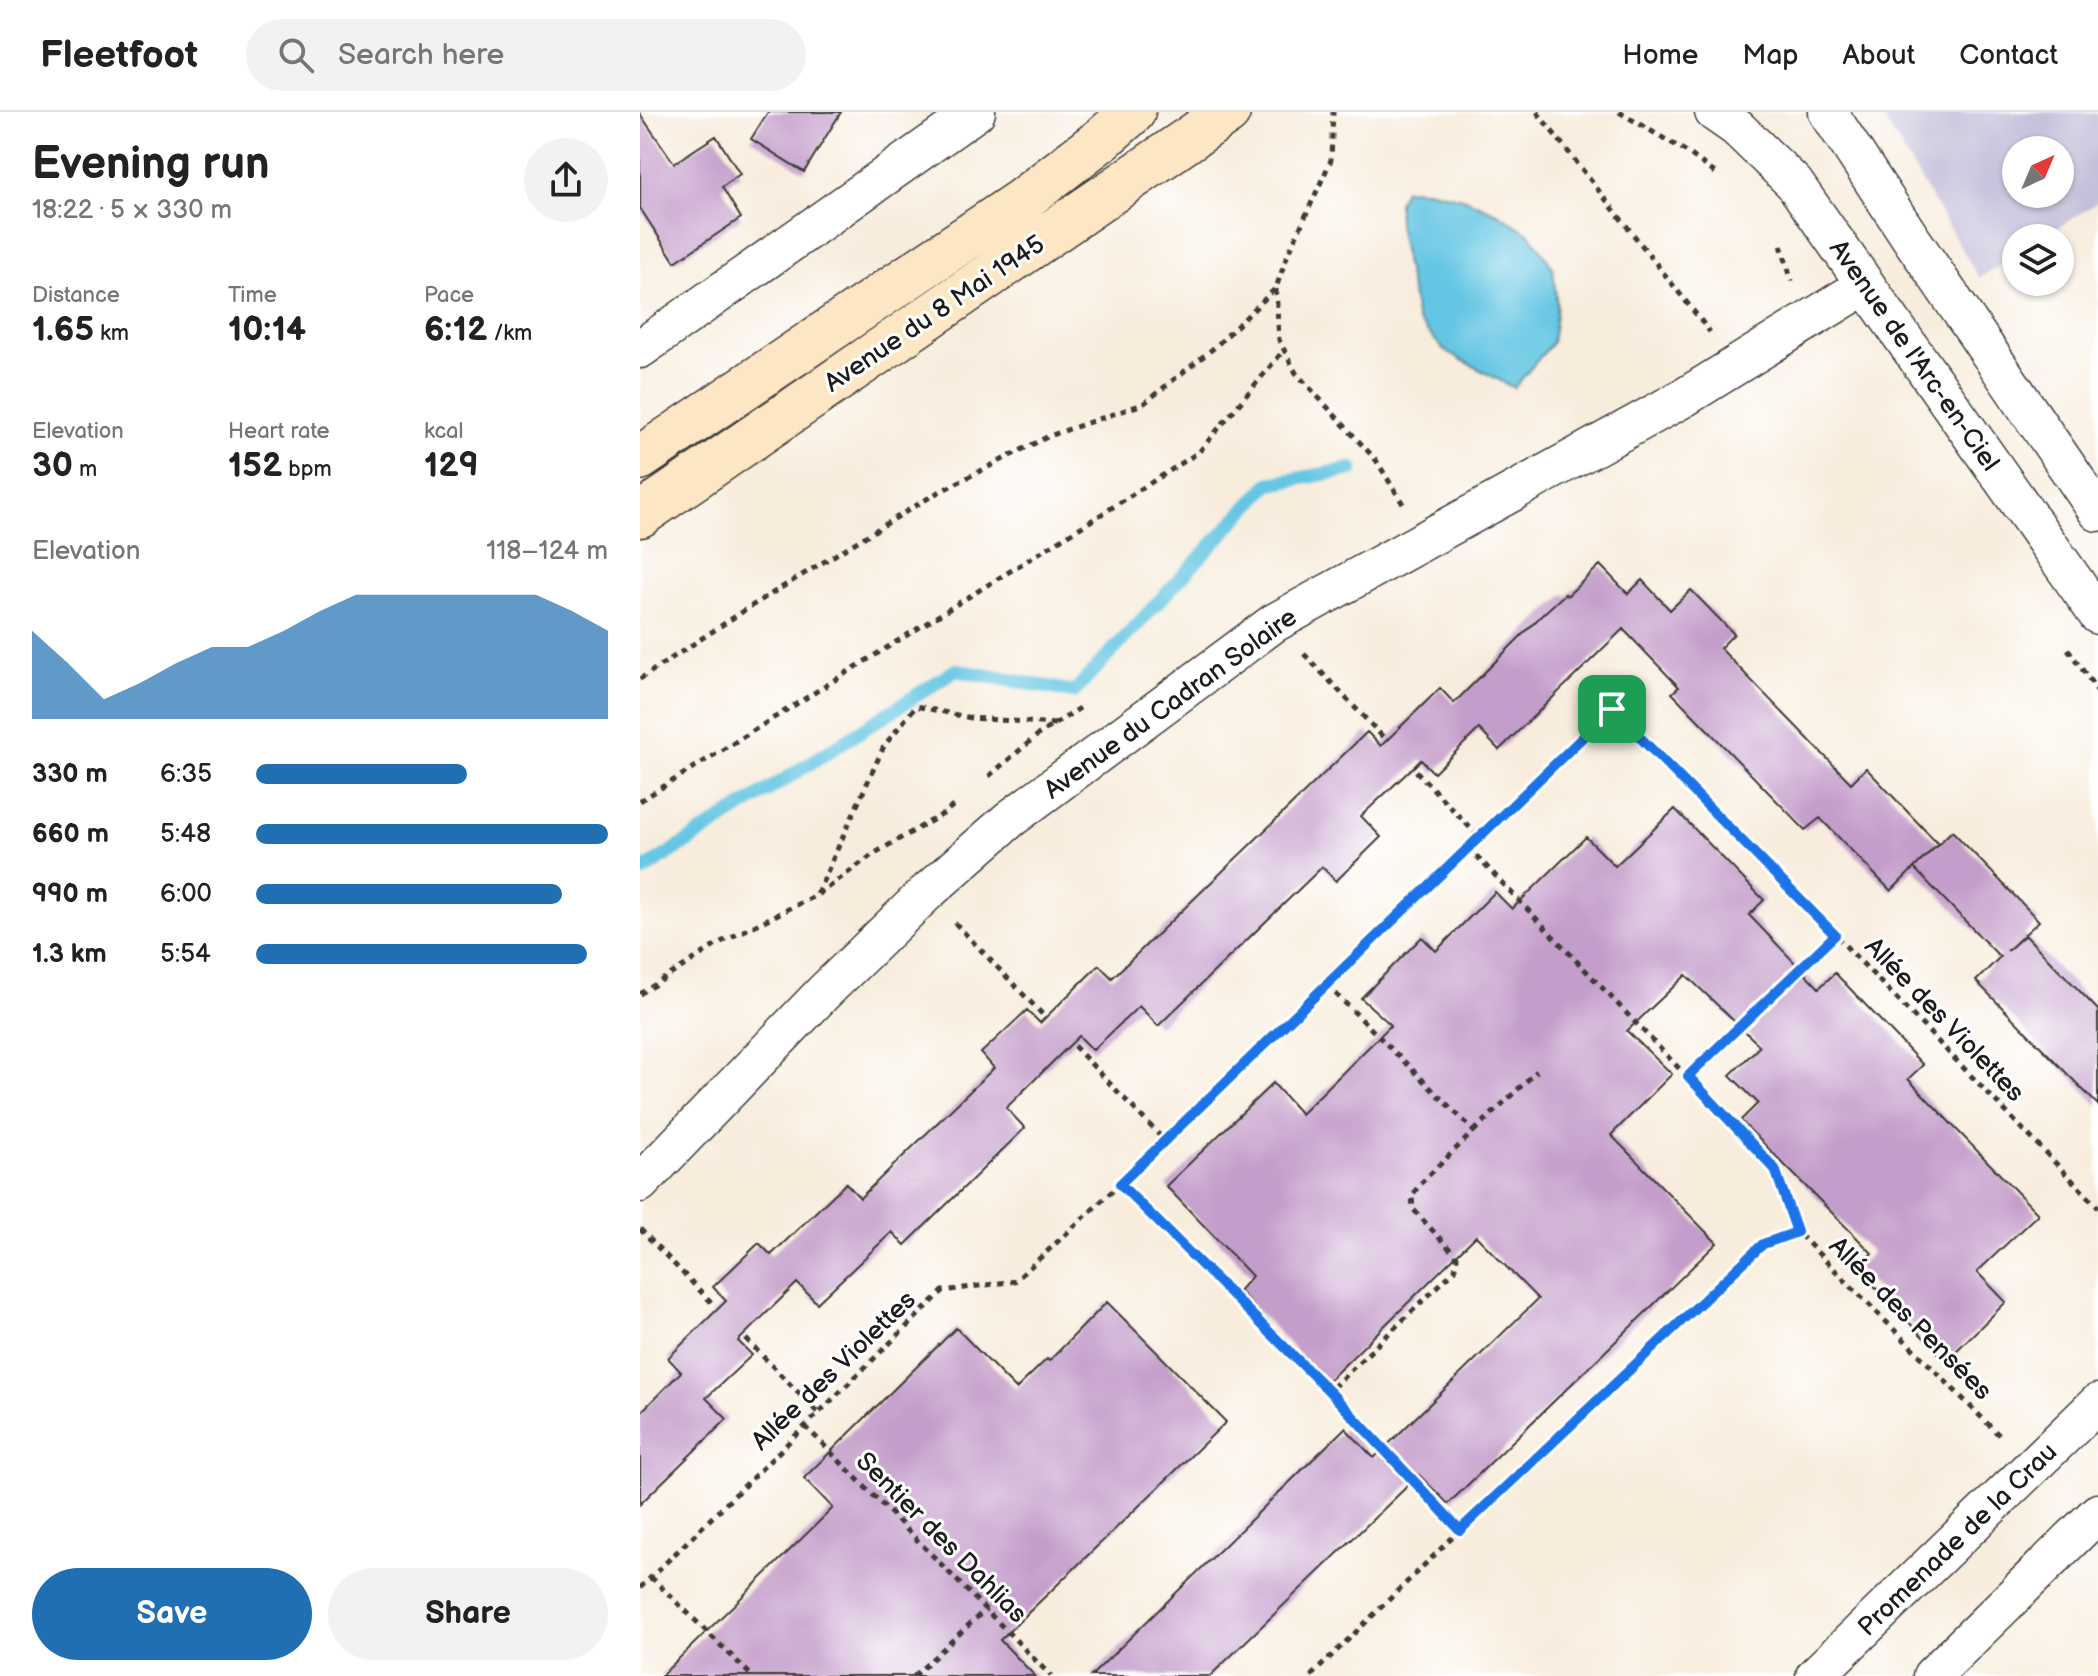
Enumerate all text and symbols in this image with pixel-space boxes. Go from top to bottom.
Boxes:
search box [246,19,806,91]
text: Fleetfoot [40,33,198,78]
icon: search [274,33,318,77]
text: Search here [338,37,504,73]
text: Home [1622,39,1698,72]
text: Map [1742,39,1799,72]
text: About [1843,39,1915,72]
text: Contact [1959,39,2058,72]
north arrow [2002,136,2074,208]
map controls [2002,136,2074,296]
text: Evening run [32,138,269,191]
button: share [524,138,608,222]
text: 18:22 · 5 × 330 m [32,195,232,226]
button: layers [2002,224,2074,296]
street label: Avenue du 8 Mai 1945 [819,229,1051,400]
street label: Avenue de l'Arc-en-Ciel [1822,234,2005,477]
text: Distance [32,282,120,309]
text: Time [228,282,277,309]
text: Pace [424,282,474,309]
text: 1.65 [32,309,94,350]
text: 10:14 [228,309,306,350]
text: 6:12 [424,309,487,350]
text: km [94,320,129,347]
text: /km [487,320,532,347]
text: Elevation [32,418,124,445]
text: Heart rate [228,418,330,445]
text: kcal [424,418,463,445]
text: 30 [32,445,73,486]
text: 152 [228,445,282,486]
text: 129 [424,445,479,486]
text: m [73,456,97,483]
text: bpm [282,456,332,483]
text: Elevation [32,536,140,567]
text: 118–124 m [486,536,608,567]
street label: Avenue du Cadran Solaire [1039,602,1303,806]
pin [1578,675,1646,743]
icon: arrive [1590,687,1634,731]
text: 330 m [32,759,108,790]
text: 6:35 [160,759,212,790]
text: 660 m [32,819,109,850]
text: 5:48 [160,819,211,850]
text: 990 m [32,879,108,910]
text: 6:00 [160,879,212,910]
street label: Allée des Violettes [1858,931,2030,1109]
text: 1.3 km [32,939,107,970]
text: 5:54 [160,939,211,970]
street label: Allée des Pensées [1822,1231,1998,1407]
street label: Allée des Violettes [745,1285,923,1457]
street label: Promenade de la Crau [1852,1437,2064,1643]
street label: Sentier des Dahlias [849,1446,1033,1630]
button: Save [32,1568,312,1660]
button: Share [328,1568,608,1660]

